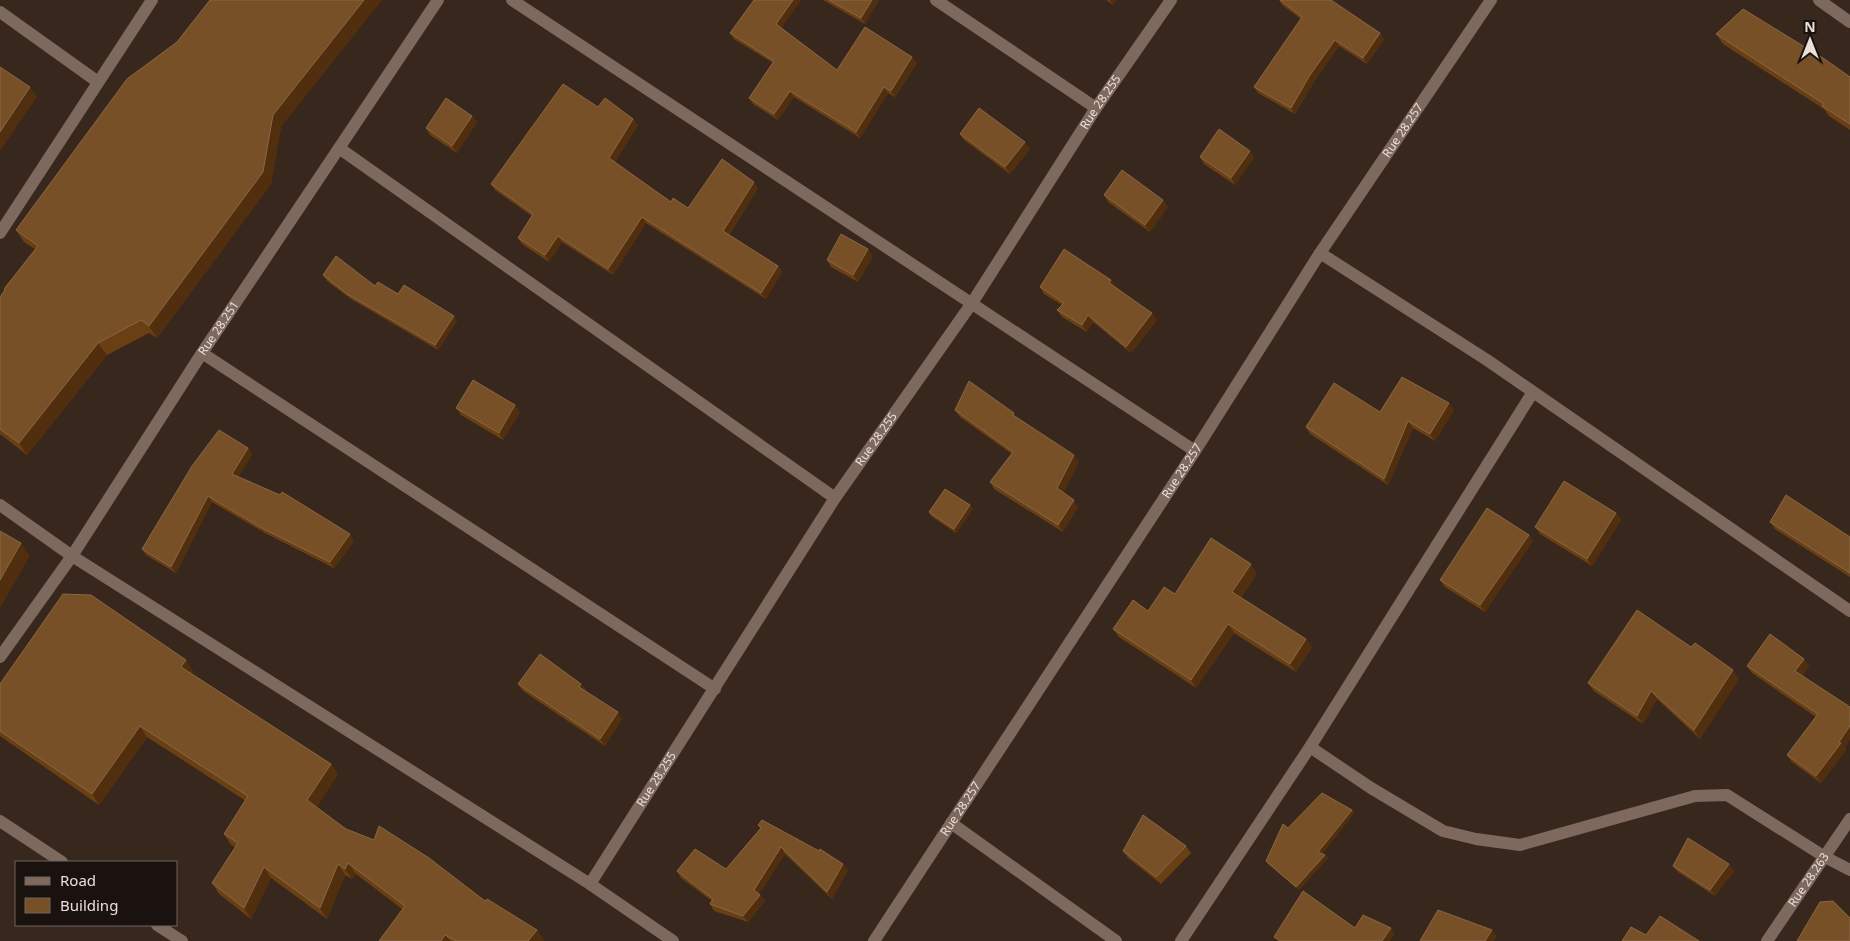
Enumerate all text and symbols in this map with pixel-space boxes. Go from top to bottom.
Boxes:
north arrow [1785,15,1835,65]
text: N [1804,17,1816,36]
street label: Rue 28.255 [1076,71,1125,132]
street label: Rue 28.257 [1378,99,1427,161]
street label: Rue 28.251 [194,297,243,359]
street label: Rue 28.255 [851,408,901,469]
street label: Rue 28.257 [1157,440,1206,501]
street label: Rue 28.255 [632,748,680,810]
street label: Rue 28.257 [936,778,984,839]
street label: Rue 28.263 [1784,849,1833,910]
legend [15,861,178,926]
text: Road [60,870,96,890]
text: Building [60,895,118,915]

